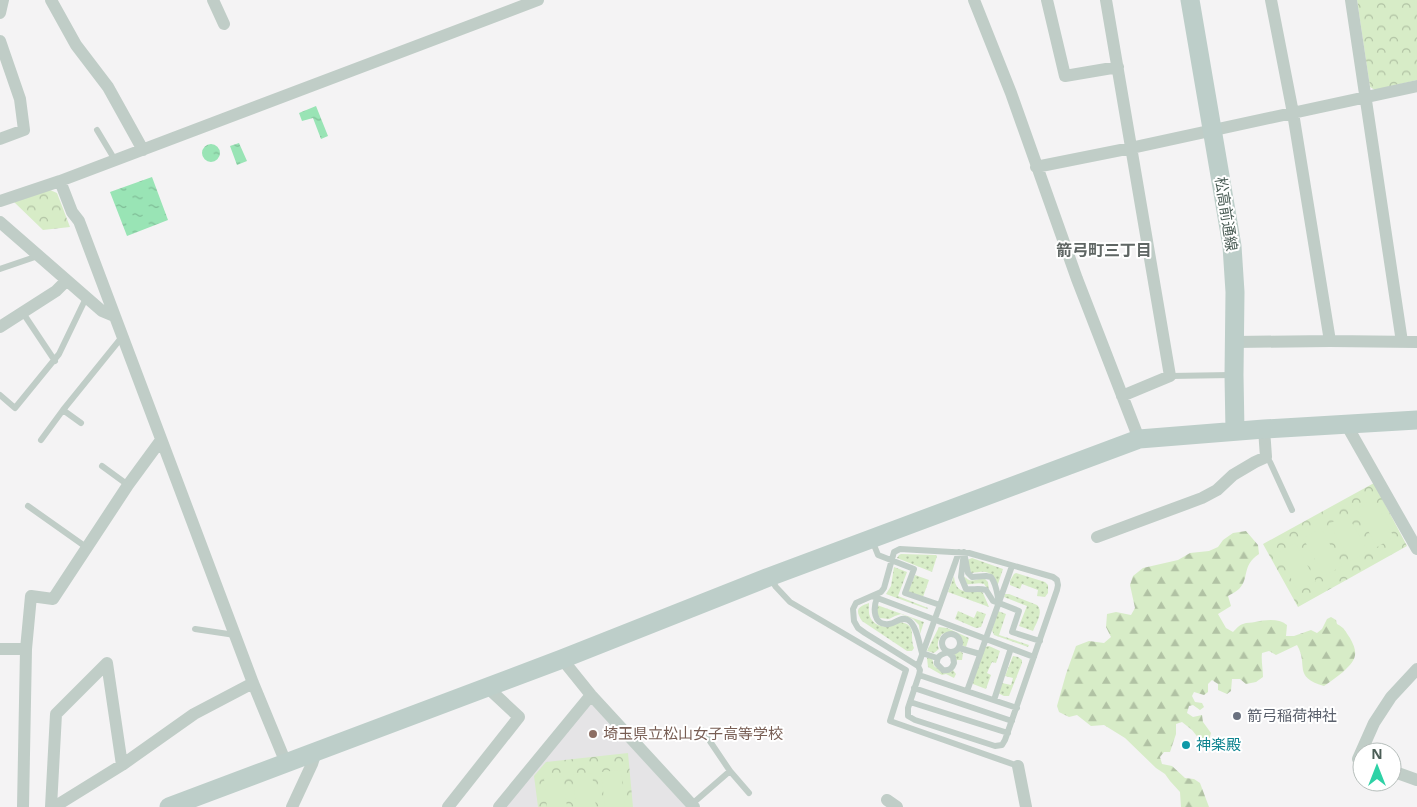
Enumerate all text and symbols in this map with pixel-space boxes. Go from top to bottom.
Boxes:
street label: 松高前通線 [1211,175,1243,252]
district label: 箭弓町三丁目 [1056,239,1152,261]
place label: 箭弓稲荷神社 [1247,705,1337,725]
marker: 箭弓稲荷神社 [1231,710,1243,722]
place label: 埼玉県立松山女子高等学校 [603,723,783,743]
marker: 埼玉県立松山女子高等学校 [587,728,599,740]
place label: 神楽殿 [1196,734,1241,754]
marker: 神楽殿 [1180,739,1192,751]
north arrow [1352,742,1402,792]
text: N [1371,744,1383,763]

